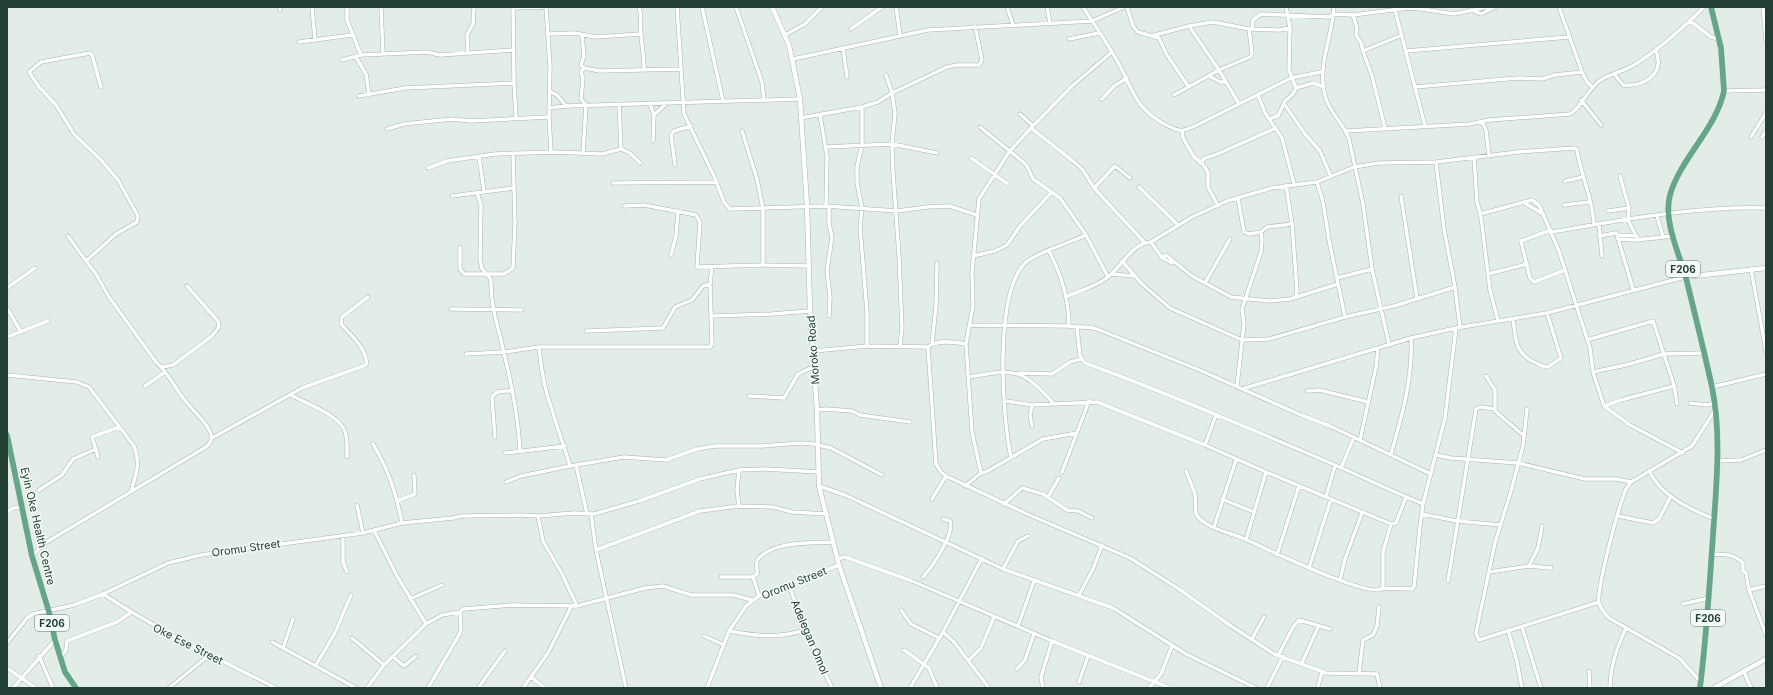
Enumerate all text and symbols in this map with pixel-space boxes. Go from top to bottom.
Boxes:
road number: F206 [1666,261,1700,277]
street label: Moroko Road [804,315,822,385]
street label: Eyin Oke Health Centre [18,466,58,586]
street label: Oromu Street [211,536,282,560]
street label: Oromu Street [759,563,829,602]
street label: Adelegan Omol [788,598,832,676]
road number: F206 [1691,610,1725,626]
road number: F206 [35,615,69,631]
street label: Oke Ese Street [151,620,226,668]

